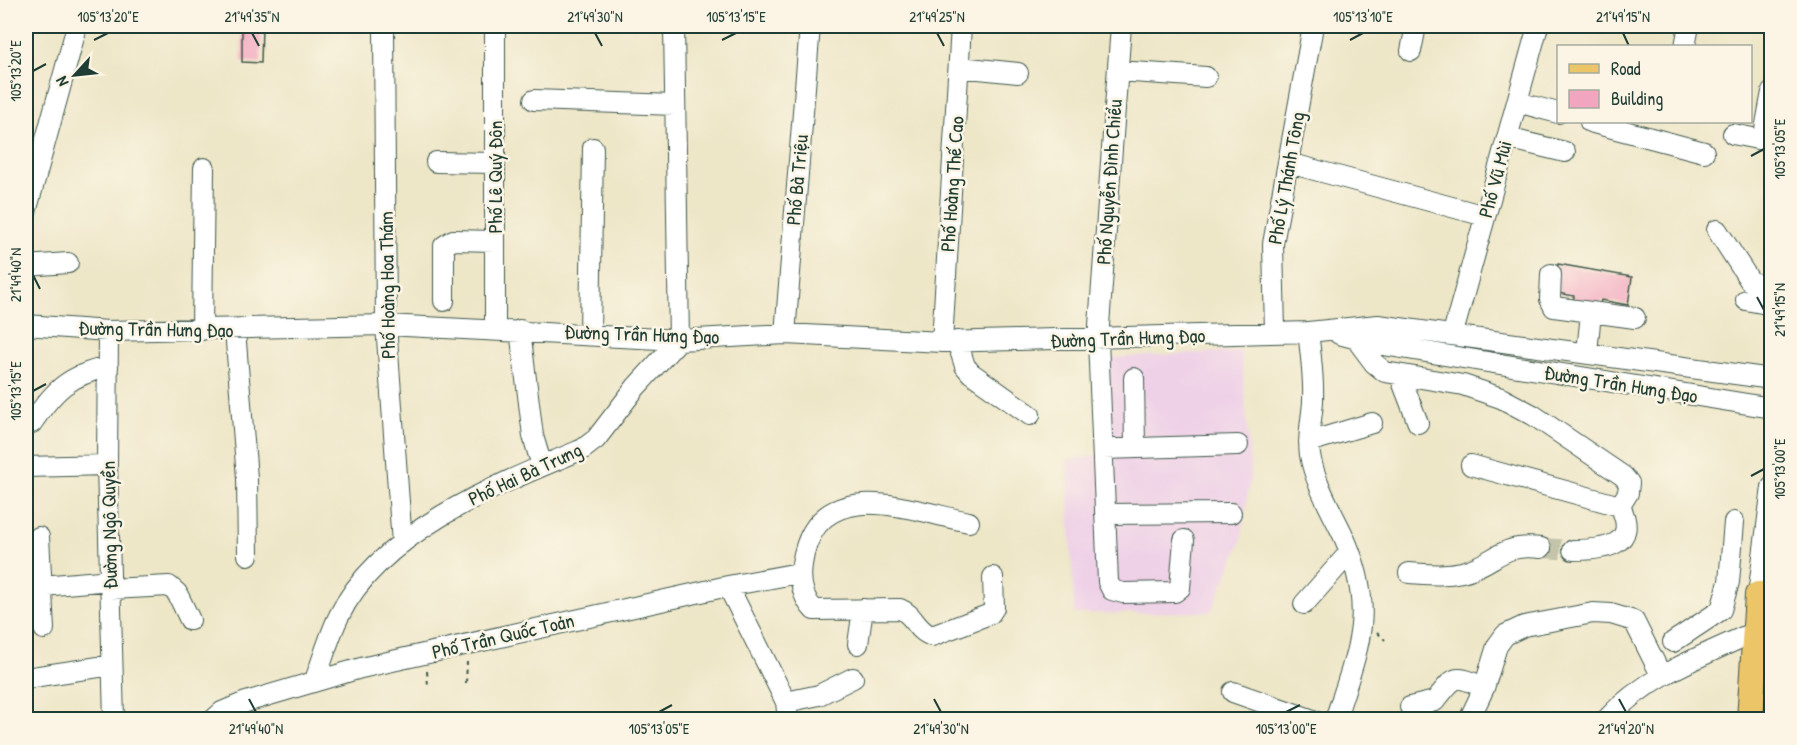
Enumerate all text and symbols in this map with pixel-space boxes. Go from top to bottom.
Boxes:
text: 105°13'20"E [77,6,139,27]
text: 21°49'35"N [224,6,280,27]
text: 21°49'30"N [567,6,623,27]
text: 105°13'15"E [706,6,766,27]
text: 21°49'25"N [909,6,965,27]
text: 105°13'10"E [1333,6,1393,27]
text: 21°49'15"N [1596,6,1650,27]
text: 105°13'20"E [5,40,26,102]
north arrow [45,45,105,105]
legend [1557,45,1752,123]
text: Road [1611,56,1641,81]
text: N [50,73,73,91]
text: Building [1611,86,1663,111]
street label: Phố Nguyễn Đình Chiểu [1089,98,1128,266]
street label: Phố Lý Thánh Tông [1261,109,1310,246]
street label: Phố Hoàng Thế Cao [933,115,970,253]
text: 105°13'05"E [1769,118,1790,179]
street label: Phố Lê Quý Đôn [481,121,508,233]
street label: Phố Bà Triệu [779,134,814,226]
street label: Phố Vũ Mùi [1471,137,1518,220]
street label: Phố Hoàng Hoa Thám [372,211,401,359]
text: 21°49'40"N [5,248,26,302]
text: 21°49'15"N [1769,283,1790,337]
street label: Đường Trần Hưng Đạo [78,314,234,343]
street label: Đường Trần Hưng Đạo [564,317,720,350]
street label: Đường Trần Hưng Đạo [1050,321,1206,354]
street label: Đường Trần Hưng Đạo [1542,358,1700,409]
text: 105°13'15"E [5,361,26,421]
street label: Phố Hai Bà Trưng [464,435,586,512]
text: 105°13'00"E [1769,438,1790,500]
street label: Đường Ngô Quyền [94,461,123,589]
street label: Phố Trần Quốc Toản [429,606,577,665]
text: 21°49'40"N [229,718,283,739]
text: 105°13'05"E [629,718,690,739]
text: 21°49'30"N [913,718,969,739]
text: 105°13'00"E [1255,718,1317,739]
text: 21°49'20"N [1598,718,1654,739]

